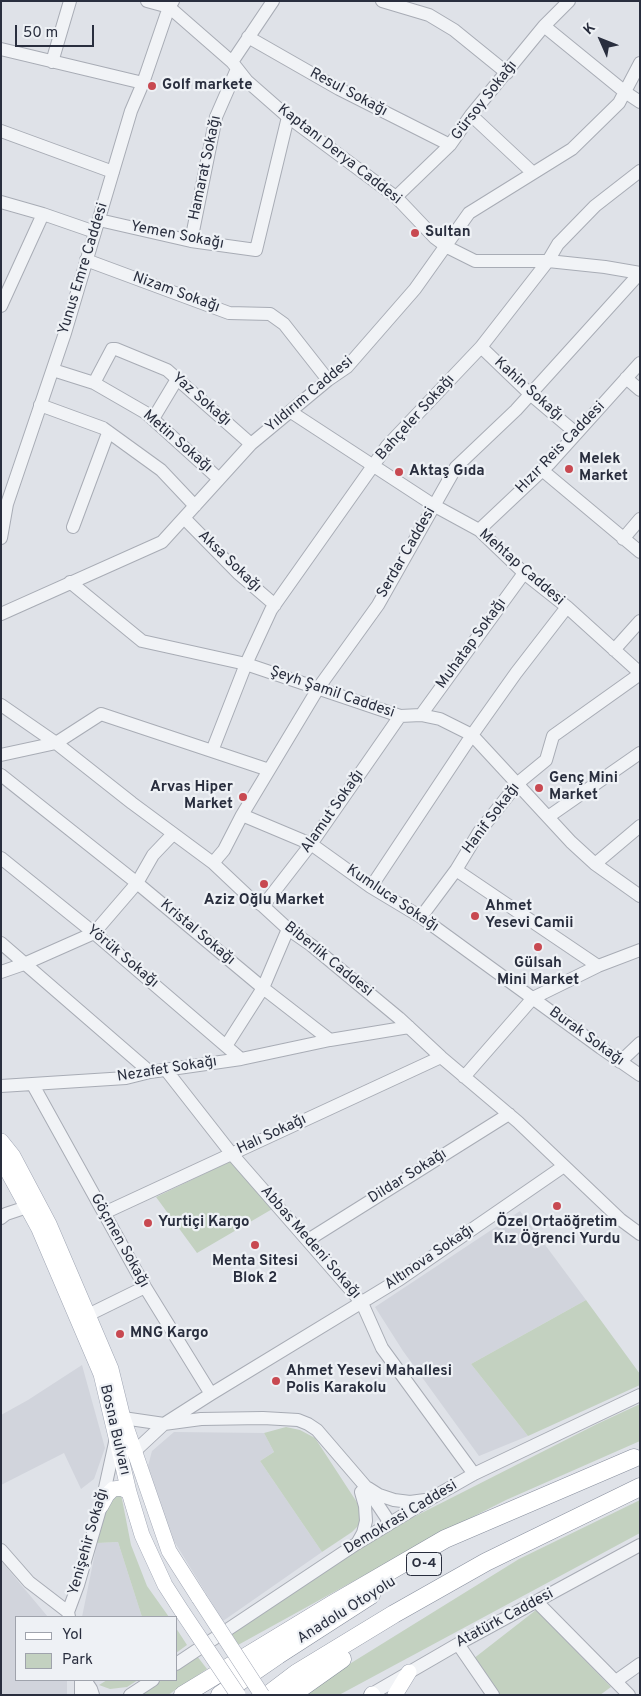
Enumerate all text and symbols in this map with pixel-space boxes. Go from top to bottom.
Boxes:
scale bar [18,15,96,47]
north arrow [576,15,626,65]
text: K [580,20,599,39]
text: 50 m [23,24,58,43]
street label: Gürsoy Sokağı [448,58,522,144]
street label: Resul Sokağı [306,65,390,121]
place label: Golf markete [162,77,253,95]
marker: Golf markete [146,80,158,92]
street label: Kaptanı Derya Caddesi [273,101,405,209]
street label: Hamarat Sokağı [186,114,226,222]
street label: Yunus Emre Caddesi [55,201,113,337]
street label: Yemen Sokağı [129,218,225,254]
place label: Sultan [425,224,471,242]
marker: Sultan [409,227,421,239]
street label: Nizam Sokağı [130,269,222,317]
street label: Yıldırım Caddesi [263,353,357,437]
street label: Kahin Sokağı [490,354,566,426]
street label: Yaz Sokağı [168,369,234,431]
street label: Bahçeler Sokağı [373,372,459,464]
street label: Hızır Reis Caddesi [513,398,609,498]
street label: Metin Sokağı [139,407,215,477]
place label: Melek Market [579,451,628,486]
place label: Aktaş Gıda [409,463,485,481]
marker: Melek Market [563,463,575,475]
marker: Aktaş Gıda [393,466,405,478]
street label: Serdar Caddesi [374,504,440,602]
street label: Mehtap Caddesi [475,526,567,610]
street label: Aksa Sokağı [194,527,264,597]
street label: Muhatap Sokağı [433,595,511,693]
street label: Şeyh Şamil Caddesi [267,663,397,723]
street label: Alamut Sokağı [298,767,368,857]
place label: Genç Mini Market [549,770,618,805]
place label: Arvas Hiper Market [150,779,233,814]
street label: Hanif Sokağı [460,780,524,858]
marker: Genç Mini Market [533,782,545,794]
marker: Arvas Hiper Market [237,791,249,803]
street label: Kumluca Sokağı [342,862,442,936]
marker: Aziz Oğlu Market [258,878,270,890]
place label: Aziz Oğlu Market [204,892,324,910]
street label: Kristal Sokağı [156,896,238,970]
place label: Ahmet Yesevi Camii [485,898,573,933]
marker: Ahmet Yesevi Camii [469,910,481,922]
street label: Biberlik Caddesi [280,919,376,1001]
street label: Yörük Sokağı [82,922,162,992]
marker: Gülsah Mini Market [532,941,544,953]
place label: Gülsah Mini Market [497,955,579,990]
street label: Burak Sokağı [545,1004,627,1070]
street label: Nezafet Sokağı [116,1053,218,1087]
street label: Halı Sokağı [235,1111,309,1159]
street label: Dildar Sokağı [366,1146,450,1208]
street label: Abbas Medeni Sokağı [256,1183,364,1303]
street label: Göçmen Sokağı [86,1191,152,1291]
marker: Özel Ortaöğretim Kız Öğrenci Yurdu [551,1200,563,1212]
place label: Yurtiçi Kargo [158,1214,250,1232]
place label: Özel Ortaöğretim Kız Öğrenci Yurdu [494,1214,620,1249]
marker: Yurtiçi Kargo [142,1217,154,1229]
street label: Altınova Sokağı [382,1221,478,1295]
marker: Menta Sitesi Blok 2 [249,1239,261,1251]
place label: Menta Sitesi Blok 2 [212,1253,298,1288]
place label: MNG Kargo [130,1325,208,1343]
marker: MNG Kargo [114,1328,126,1340]
place label: Ahmet Yesevi Mahallesi Polis Karakolu [286,1363,452,1398]
marker: Ahmet Yesevi Mahallesi Polis Karakolu [270,1375,282,1387]
street label: Bosna Bulvarı [95,1383,133,1477]
street label: Demokrasi Caddesi [341,1477,461,1559]
street label: Yenişehir Sokağı [65,1486,113,1598]
road number: O-4 [406,1552,442,1576]
street label: Anadolu Otoyolu [294,1573,400,1649]
street label: Atatürk Caddesi [453,1586,557,1652]
legend [15,1616,178,1681]
text: Yol [62,1626,83,1645]
text: Park [62,1651,93,1670]

